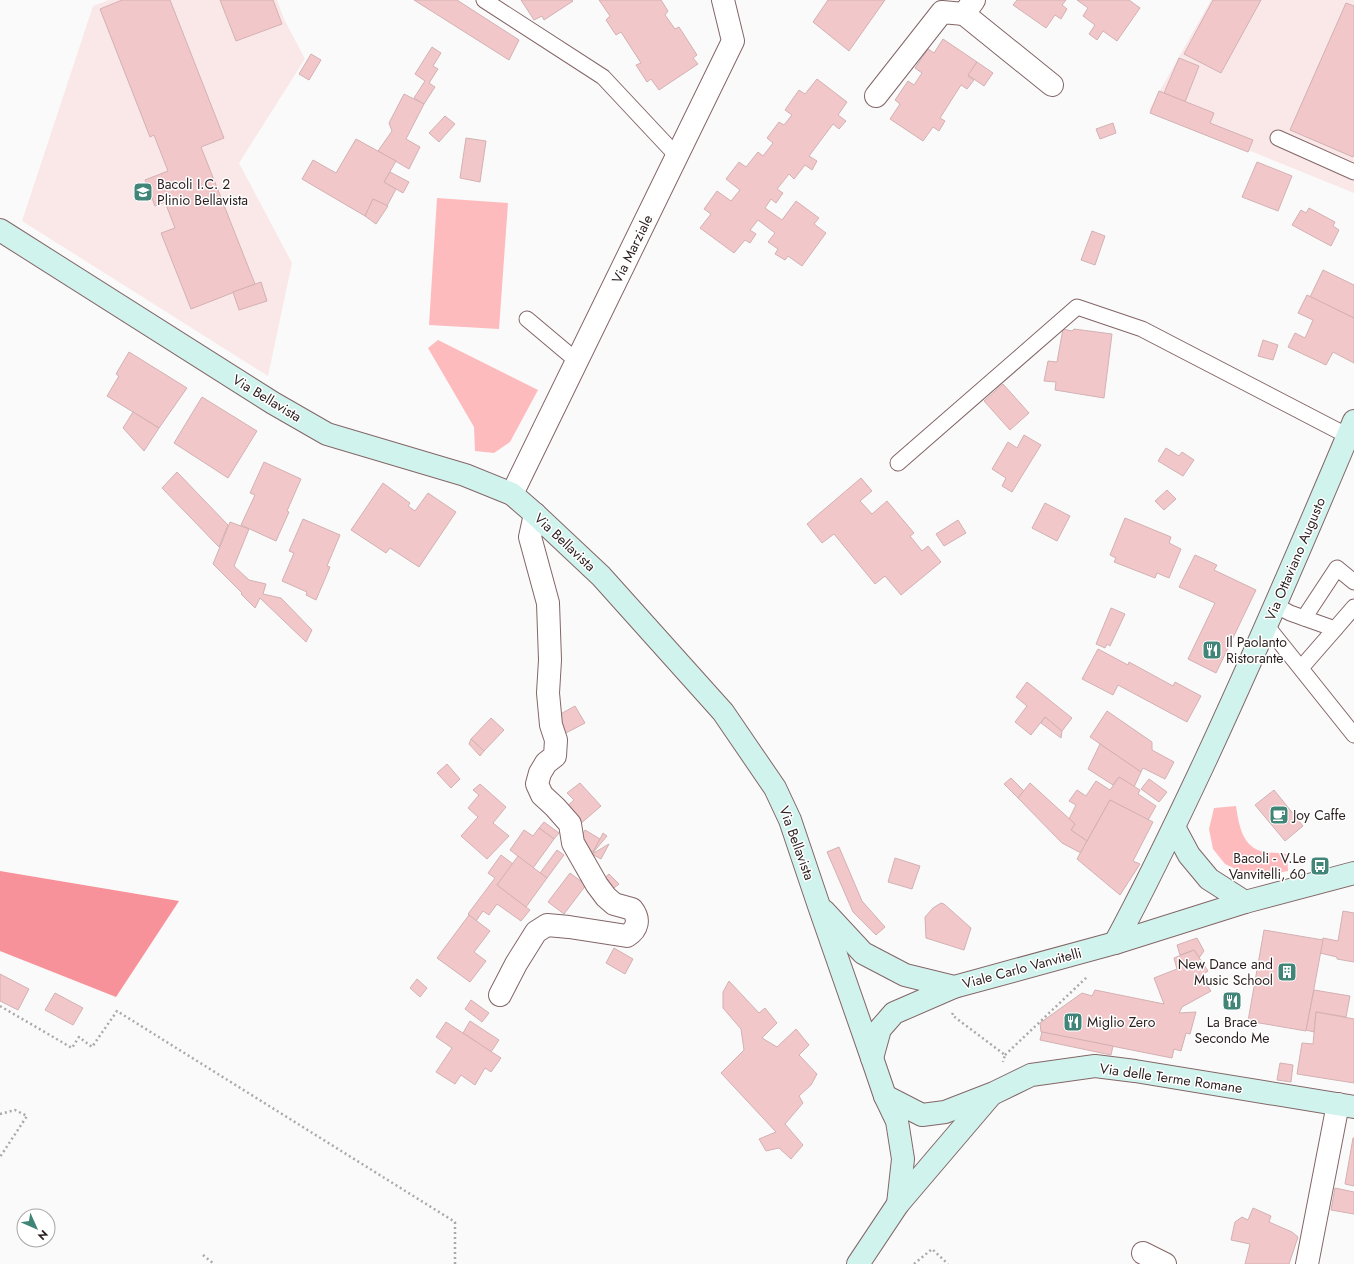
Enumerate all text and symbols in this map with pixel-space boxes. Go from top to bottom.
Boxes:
place label: Bacoli I.C. 2 Plinio Bellavista [157,174,248,210]
school or university icon: Bacoli I.C. 2 Plinio Bellavista [132,181,154,203]
street label: Via Marziale [607,211,657,287]
street label: Via Bellavista [229,369,305,427]
street label: Via Ottaviano Augusto [1260,494,1330,624]
street label: Via Bellavista [530,508,600,576]
place label: Il Paolanto Ristorante [1226,632,1287,668]
restaurant icon: Il Paolanto Ristorante [1201,639,1223,661]
street label: Via Bellavista [774,803,820,883]
cafe icon: Joy Caffe [1268,804,1290,826]
place label: Joy Caffe [1291,805,1346,825]
place label: Bacoli - V.Le Vanvitelli, 60 [1229,848,1306,884]
bus stop icon: Bacoli - V.Le Vanvitelli, 60 [1309,855,1331,877]
street label: Viale Carlo Vanvitelli [960,942,1084,994]
place label: New Dance and Music School [1178,954,1273,990]
building icon: New Dance and Music School [1276,961,1298,983]
restaurant icon: La Brace Secondo Me [1221,990,1243,1012]
restaurant icon: Miglio Zero [1062,1011,1084,1033]
place label: Miglio Zero [1087,1012,1156,1032]
place label: La Brace Secondo Me [1195,1012,1269,1048]
street label: Via delle Terme Romane [1098,1058,1244,1098]
north arrow [16,1208,56,1248]
text: N [34,1226,52,1244]

